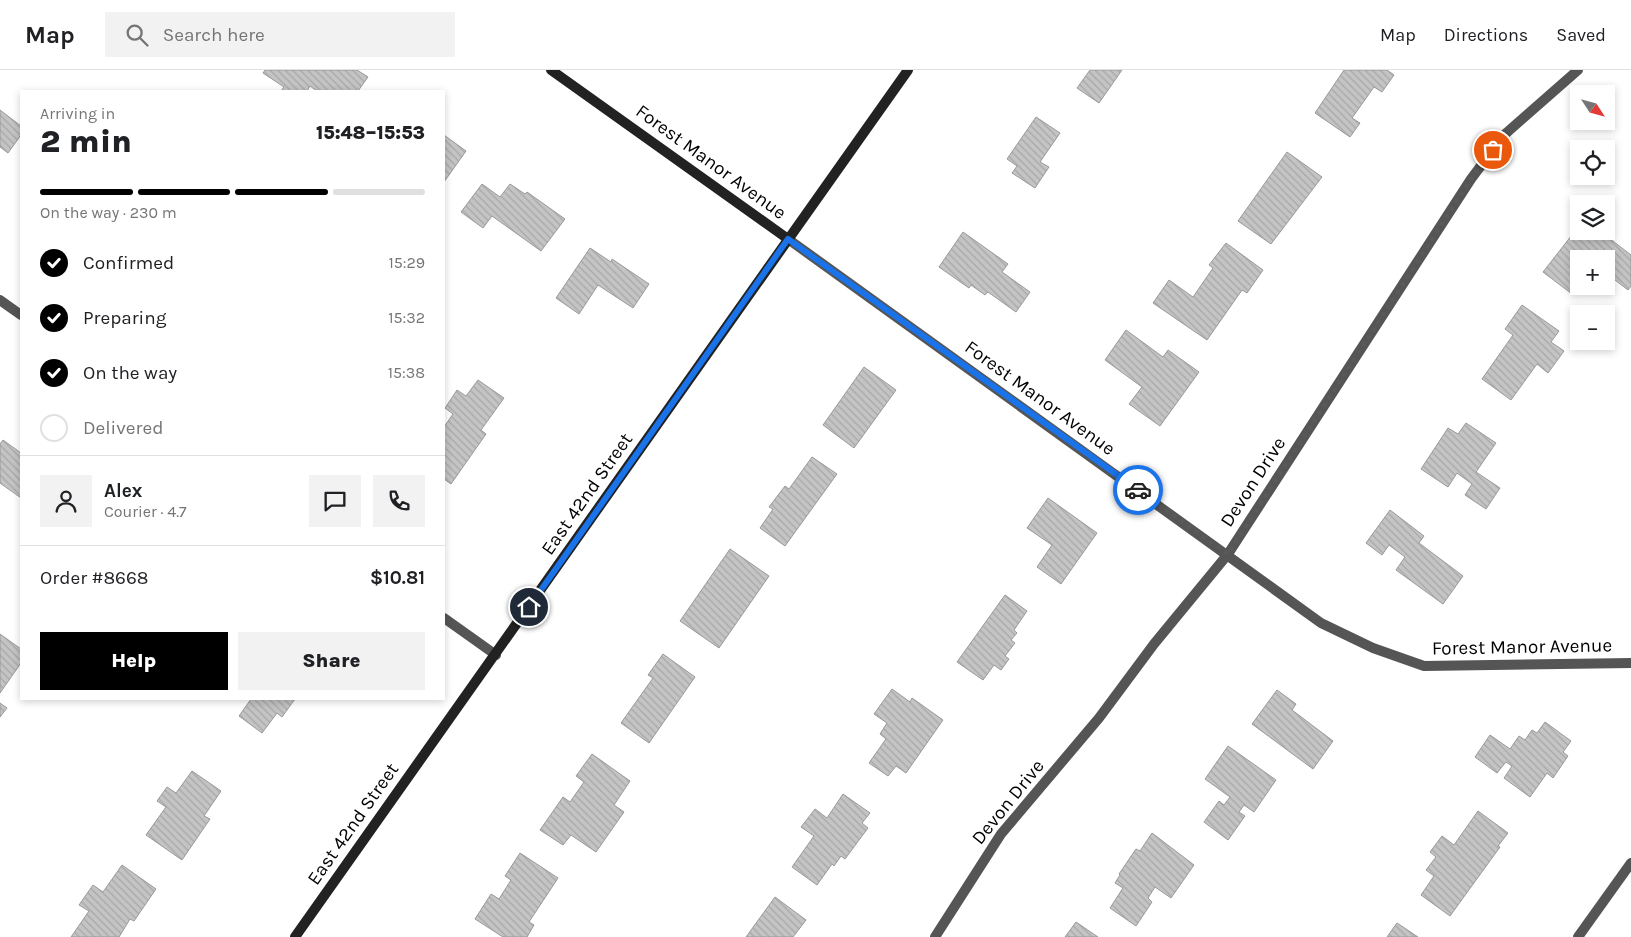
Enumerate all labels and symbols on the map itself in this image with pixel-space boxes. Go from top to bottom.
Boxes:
north arrow [1570,85,1615,130]
street label: Forest Manor Avenue [632,100,790,224]
pin [1472,129,1514,171]
street label: Forest Manor Avenue [961,336,1119,460]
street label: East 42nd Street [537,429,637,559]
street label: Devon Drive [1216,433,1290,531]
courier [1113,465,1163,515]
pin [508,586,550,628]
street label: Forest Manor Avenue [1432,634,1612,660]
street label: Devon Drive [967,755,1049,849]
street label: East 42nd Street [303,759,403,889]

